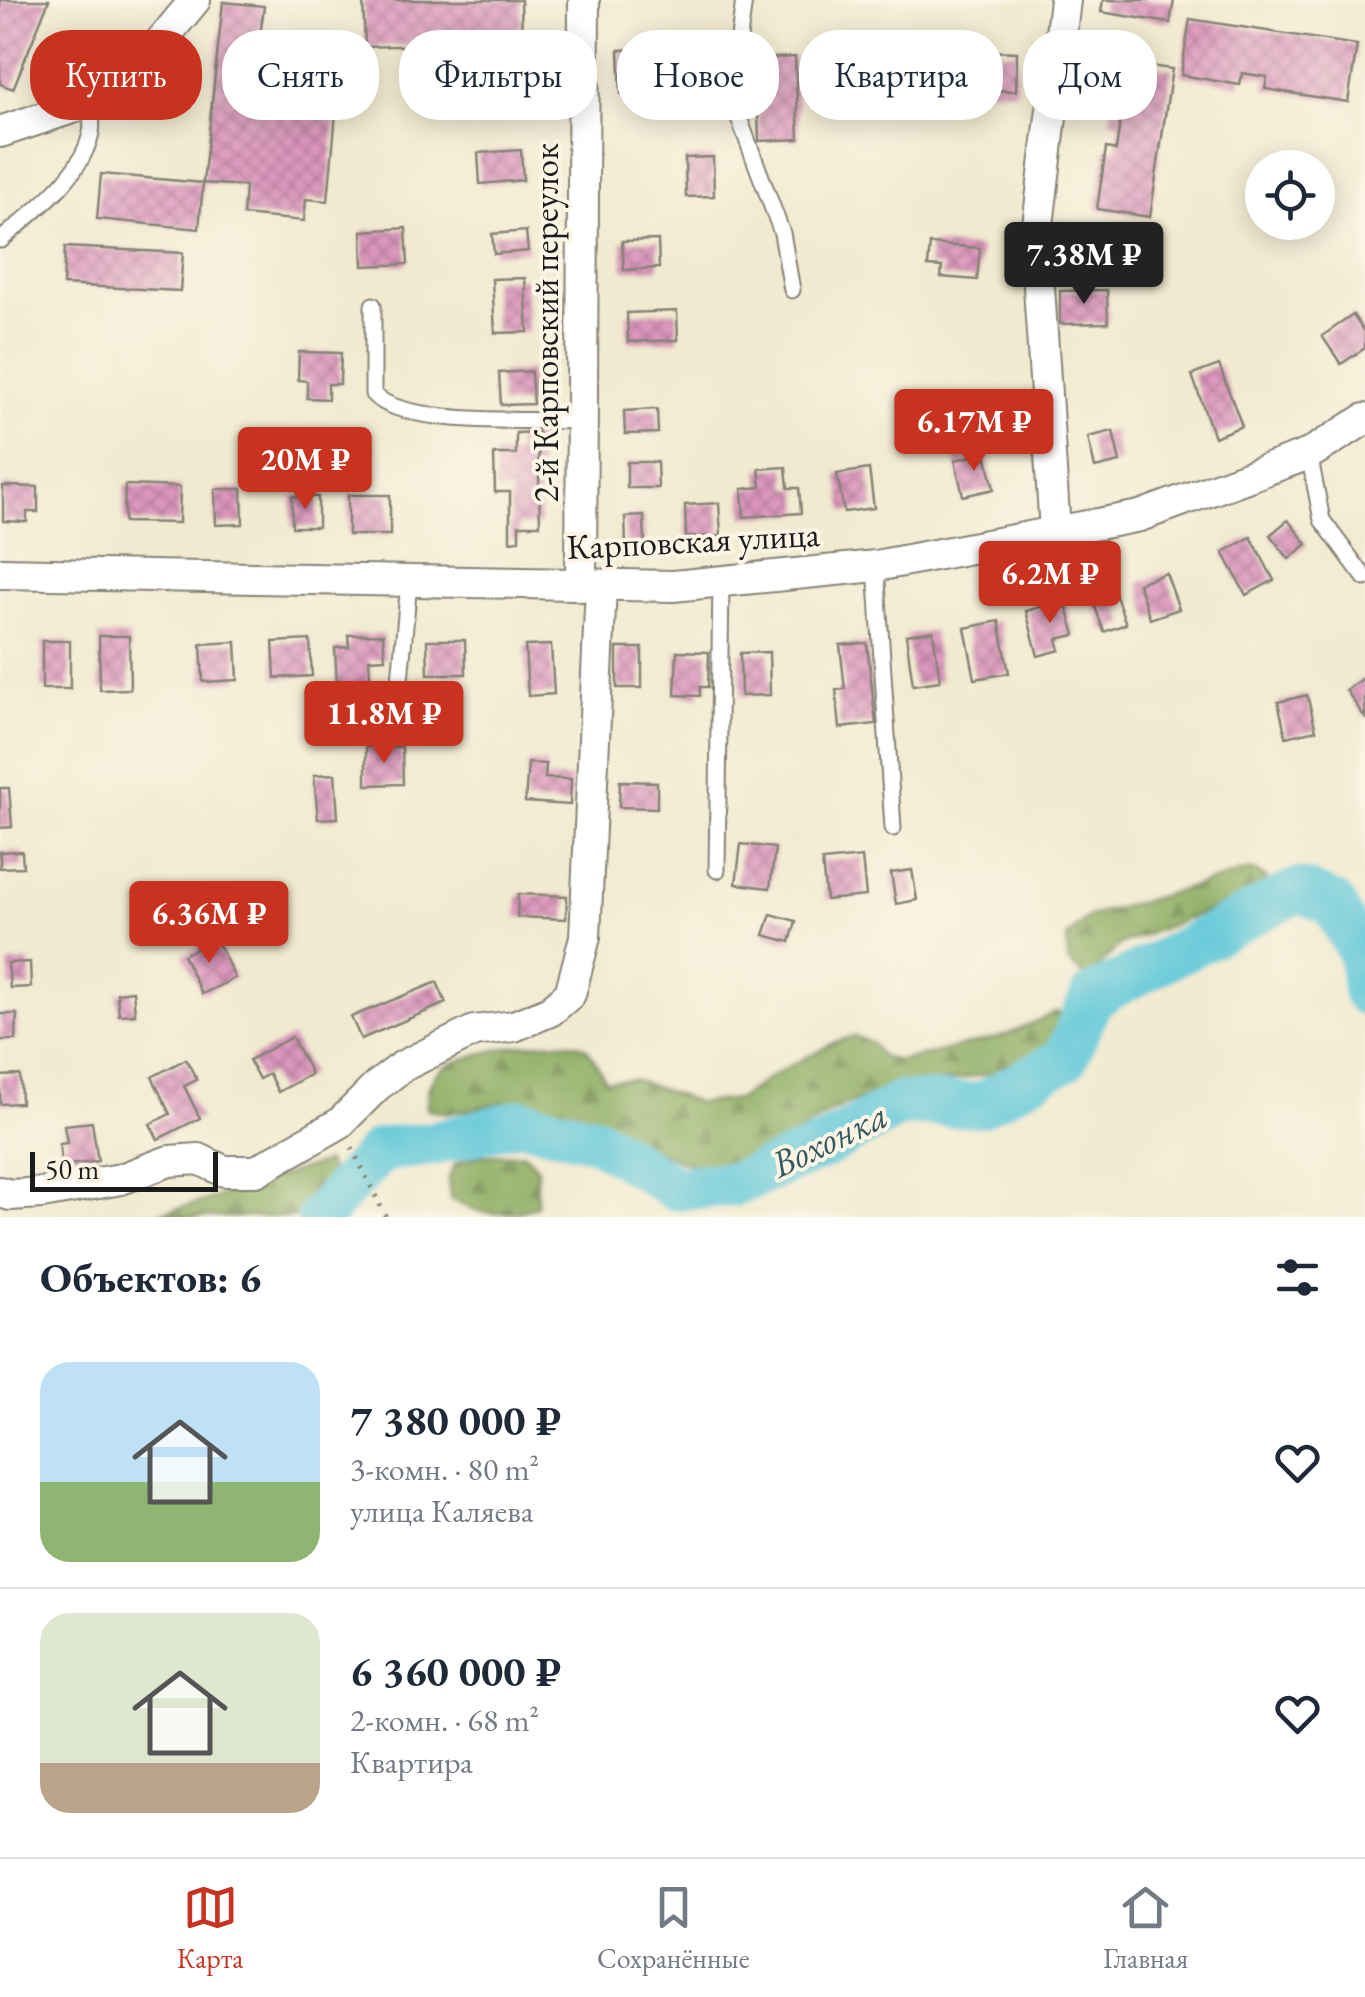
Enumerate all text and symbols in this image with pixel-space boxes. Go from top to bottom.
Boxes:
chip: Купить [30,30,202,120]
chip: Снять [222,30,379,120]
chip: Фильтры [399,30,597,120]
chip: Новое [617,30,779,120]
chip: Квартира [799,30,1003,120]
chip: Дом [1023,30,1157,120]
street label: 2-й Карповский переулок [523,143,569,503]
map controls [1245,150,1335,240]
button: locate [1245,150,1335,240]
pin: 7.38M ₽ [992,222,1176,307]
text: 7.38M ₽ [1026,233,1142,275]
pin: 6.17M ₽ [882,389,1066,474]
text: 6.17M ₽ [916,400,1032,442]
pin: 20M ₽ [235,427,375,512]
text: 20M ₽ [260,438,350,480]
street label: Карповская улица [565,511,821,570]
pin: 6.2M ₽ [969,541,1131,626]
text: 6.2M ₽ [1001,552,1099,594]
pin: 11.8M ₽ [292,681,476,766]
text: 11.8M ₽ [326,692,442,734]
pin: 6.36M ₽ [117,881,301,966]
text: 6.36M ₽ [151,892,267,934]
water label: Вохонка [762,1090,895,1189]
scale bar [30,1147,218,1192]
text: 50 m [45,1151,99,1187]
text: Объектов: 6 [40,1250,261,1305]
icon: filters [1270,1250,1325,1305]
text: 7 380 000 ₽ [350,1393,561,1448]
icon: home [120,1402,240,1522]
icon: heart [1270,1435,1325,1490]
text: 3-комн. · 80 m² [350,1448,539,1490]
text: улица Каляева [350,1490,534,1532]
text: 6 360 000 ₽ [350,1644,561,1699]
icon: home [120,1653,240,1773]
icon: heart [1270,1686,1325,1741]
text: 2-комн. · 68 m² [350,1699,539,1741]
text: Квартира [350,1741,473,1783]
tab: Карта [177,1880,244,1976]
tab: Сохранённые [597,1880,750,1976]
tab: Главная [1103,1880,1188,1976]

